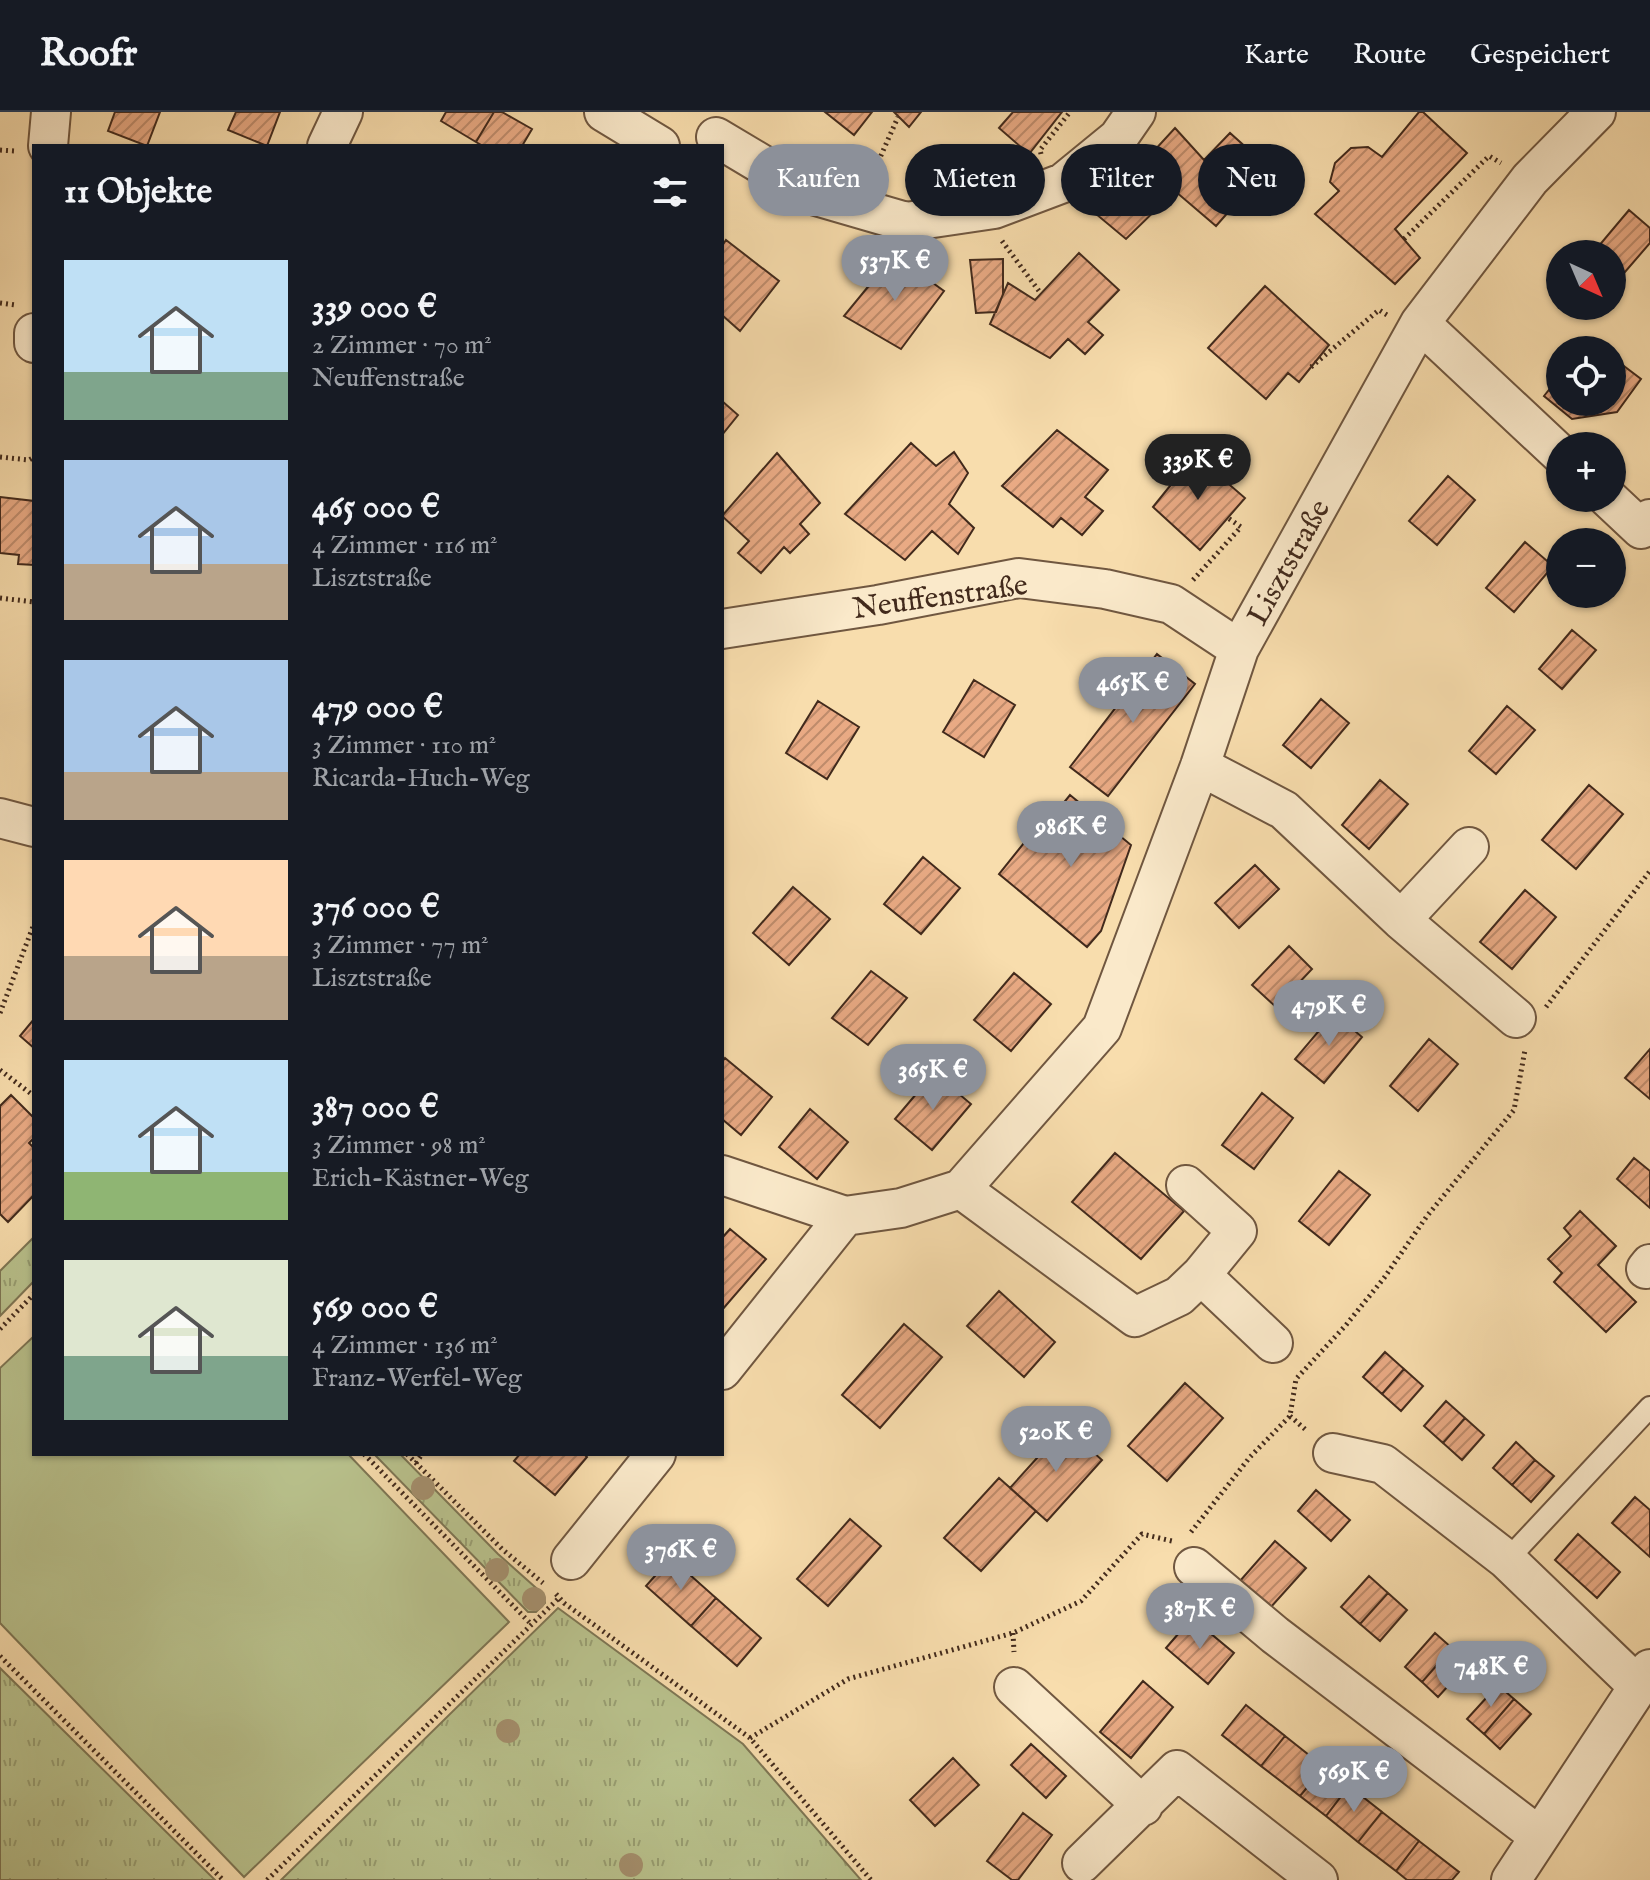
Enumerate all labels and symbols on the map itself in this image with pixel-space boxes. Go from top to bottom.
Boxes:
pin: 537K € [830,235,960,303]
north arrow [1546,240,1626,320]
pin: 339K € [1133,434,1263,502]
street label: Lisztstraße [1240,493,1340,633]
street label: Neuffenstraße [850,567,1030,629]
pin: 465K € [1068,657,1198,725]
pin: 986K € [1006,801,1136,869]
pin: 479K € [1264,980,1394,1048]
pin: 365K € [868,1044,998,1112]
pin: 520K € [991,1406,1121,1474]
pin: 376K € [616,1524,746,1592]
pin: 387K € [1135,1583,1265,1651]
pin: 748K € [1426,1641,1556,1709]
pin: 569K € [1289,1746,1419,1814]

